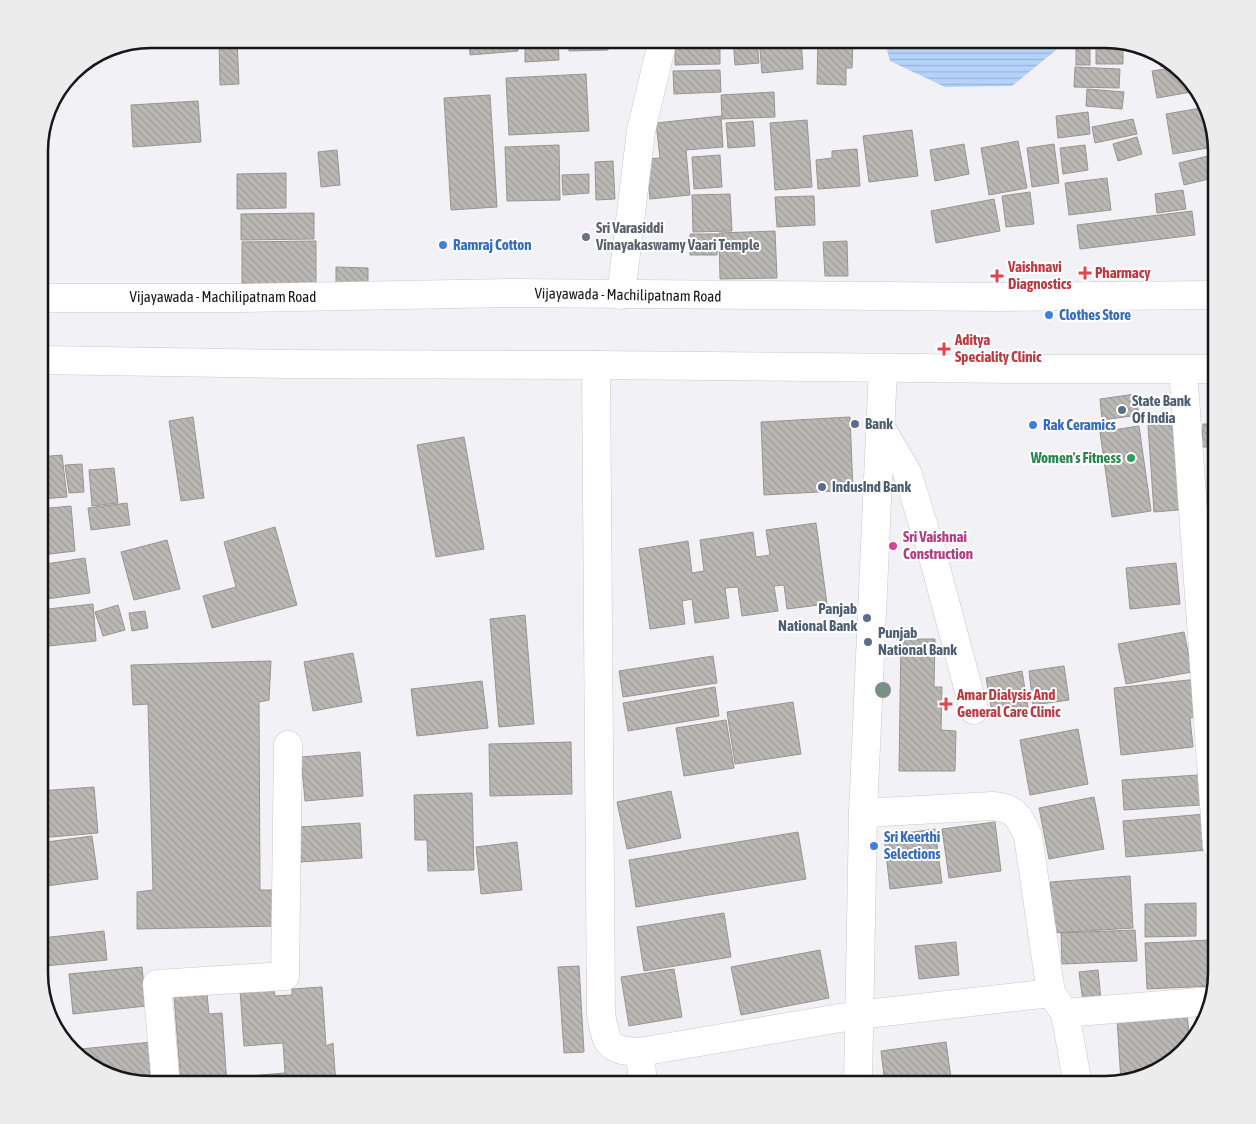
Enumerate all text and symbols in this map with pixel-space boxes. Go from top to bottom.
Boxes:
place label: Sri Varasiddi Vinayakaswamy Vaari Temple [595,219,760,253]
marker: Sri Varasiddi Vinayakaswamy Vaari Temple [580,231,592,243]
place label: Ramraj Cotton [453,236,532,253]
marker: Ramraj Cotton [437,239,449,251]
place label: Vaishnavi Diagnostics [1007,258,1072,292]
place label: Pharmacy [1095,264,1151,281]
marker: Pharmacy [1079,267,1091,279]
marker: Vaishnavi Diagnostics [990,269,1004,283]
street label: Vijayawada - Machilipatnam Road [534,284,722,305]
street label: Vijayawada - Machilipatnam Road [130,288,316,305]
place label: Clothes Store [1059,306,1131,323]
marker: Clothes Store [1043,309,1055,321]
place label: Aditya Speciality Clinic [954,331,1042,365]
marker: Aditya Speciality Clinic [937,342,951,356]
place label: State Bank Of India [1132,392,1191,426]
marker: State Bank Of India [1116,404,1128,416]
place label: Bank [865,415,893,432]
place label: Rak Ceramics [1043,416,1117,433]
marker: Bank [849,418,861,430]
marker: Rak Ceramics [1027,419,1039,431]
place label: Women's Fitness [1030,449,1122,466]
marker: Women's Fitness [1125,452,1137,464]
place label: IndusInd Bank [832,478,911,495]
marker: IndusInd Bank [816,481,828,493]
place label: Sri Vaishnai Construction [903,528,973,562]
marker: Sri Vaishnai Construction [887,540,899,552]
place label: Panjab National Bank [778,600,857,634]
marker: Panjab National Bank [861,612,873,624]
place label: Punjab National Bank [878,624,957,658]
marker: Punjab National Bank [862,636,874,648]
place label: Amar Dialysis And General Care Clinic [956,686,1061,720]
marker: Amar Dialysis And General Care Clinic [939,697,953,711]
place label: Sri Keerthi Selections [884,828,941,862]
marker: Sri Keerthi Selections [868,840,880,852]

